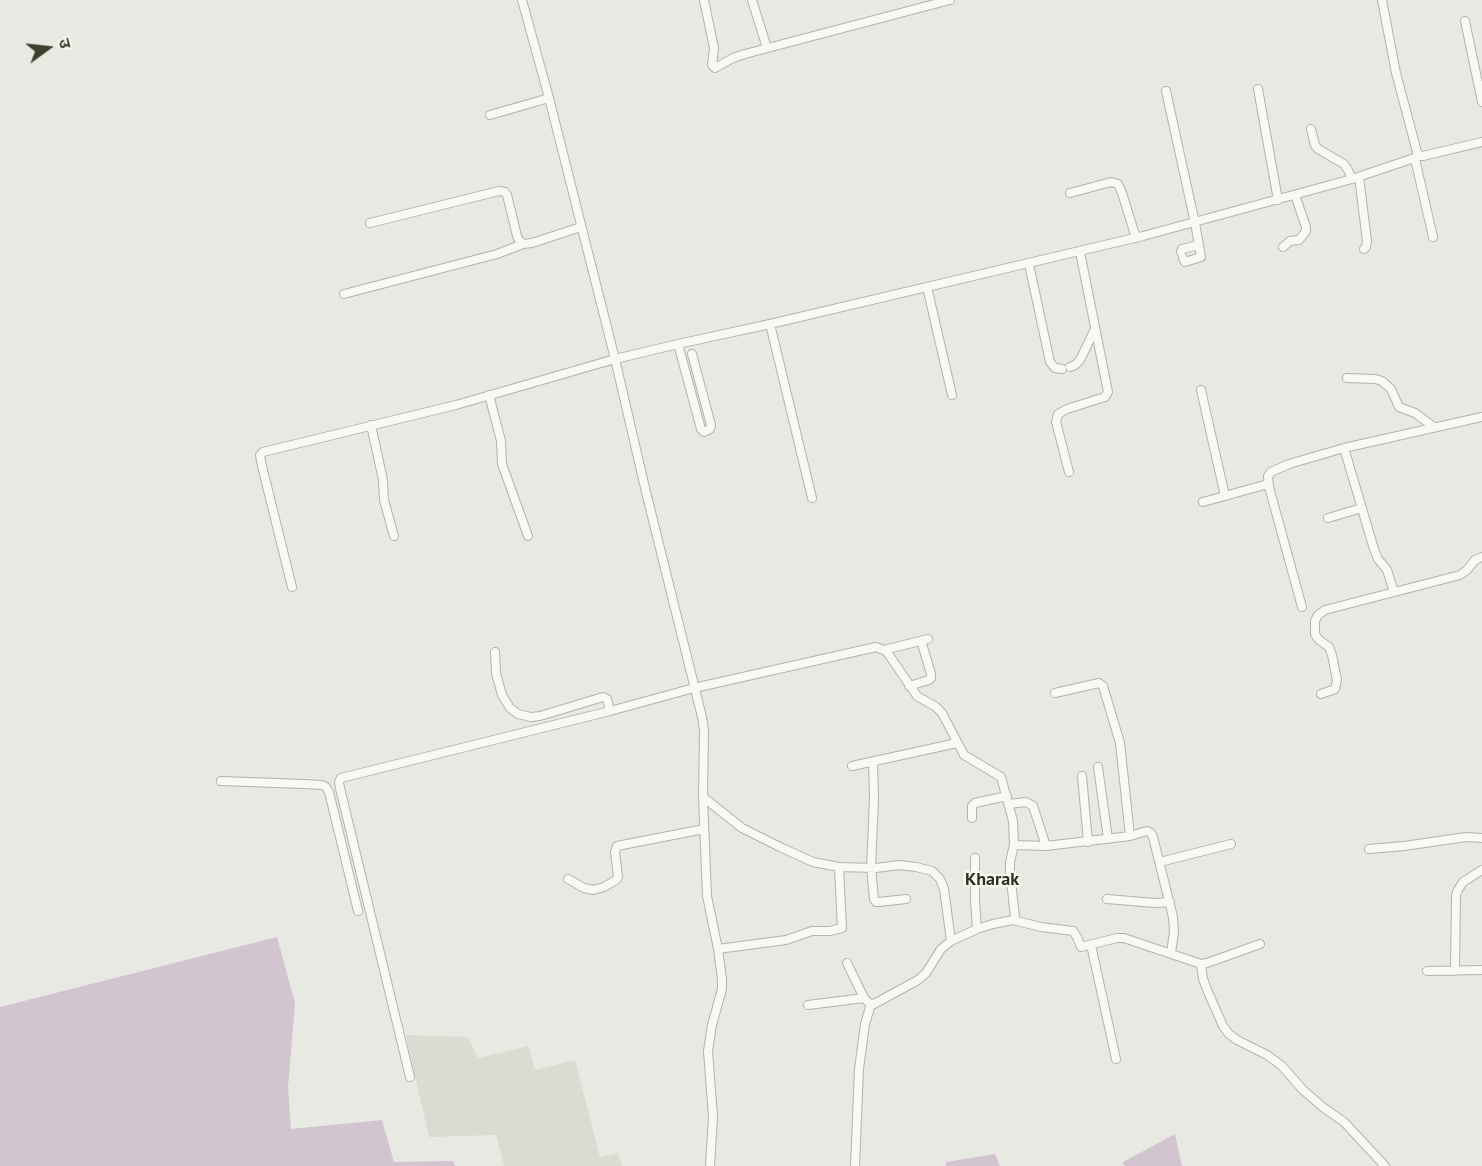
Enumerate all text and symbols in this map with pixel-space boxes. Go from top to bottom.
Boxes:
north arrow [18,18,78,78]
text: उ [55,36,76,50]
district label: Kharak [965,869,1019,891]

